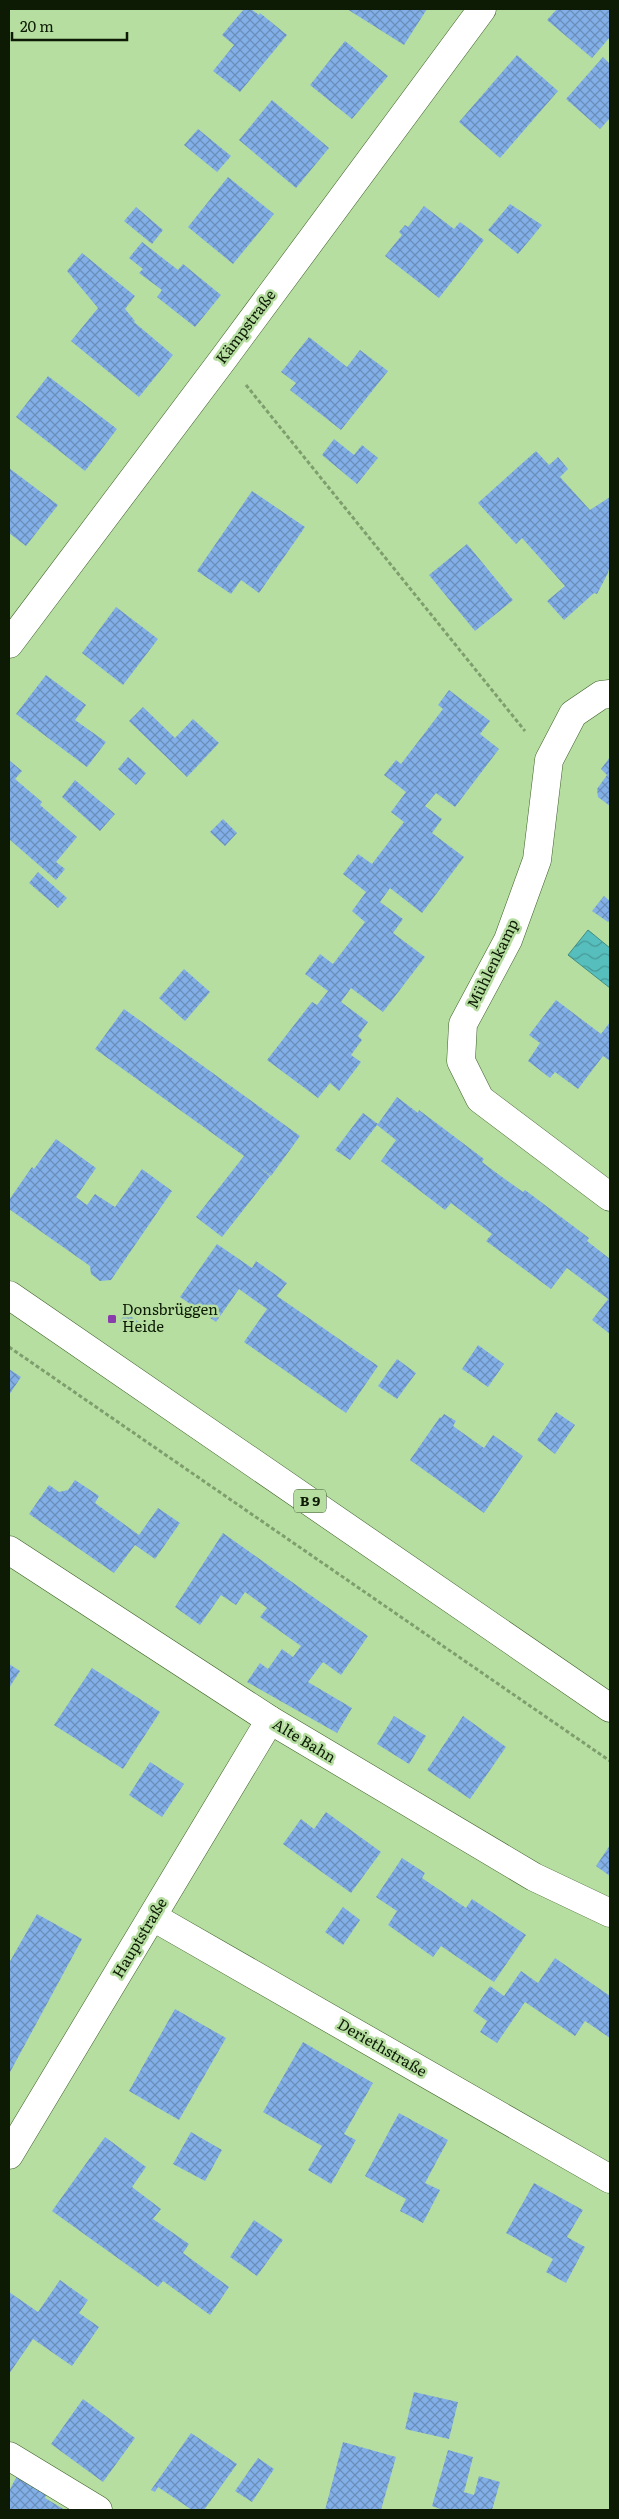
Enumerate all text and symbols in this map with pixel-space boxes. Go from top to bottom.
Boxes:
scale bar [12,10,128,42]
text: 20 m [20,14,54,37]
street label: Kämpstraße [209,284,281,368]
street label: Mühlenkamp [460,915,523,1012]
place label: Donsbrüggen Heide [122,1297,218,1337]
marker: Donsbrüggen Heide [106,1313,118,1325]
road number: B 9 [294,1490,326,1512]
street label: Alte Bahn [269,1712,341,1768]
street label: Hauptstraße [106,1893,172,1982]
street label: Deriethstraße [334,2012,432,2082]

